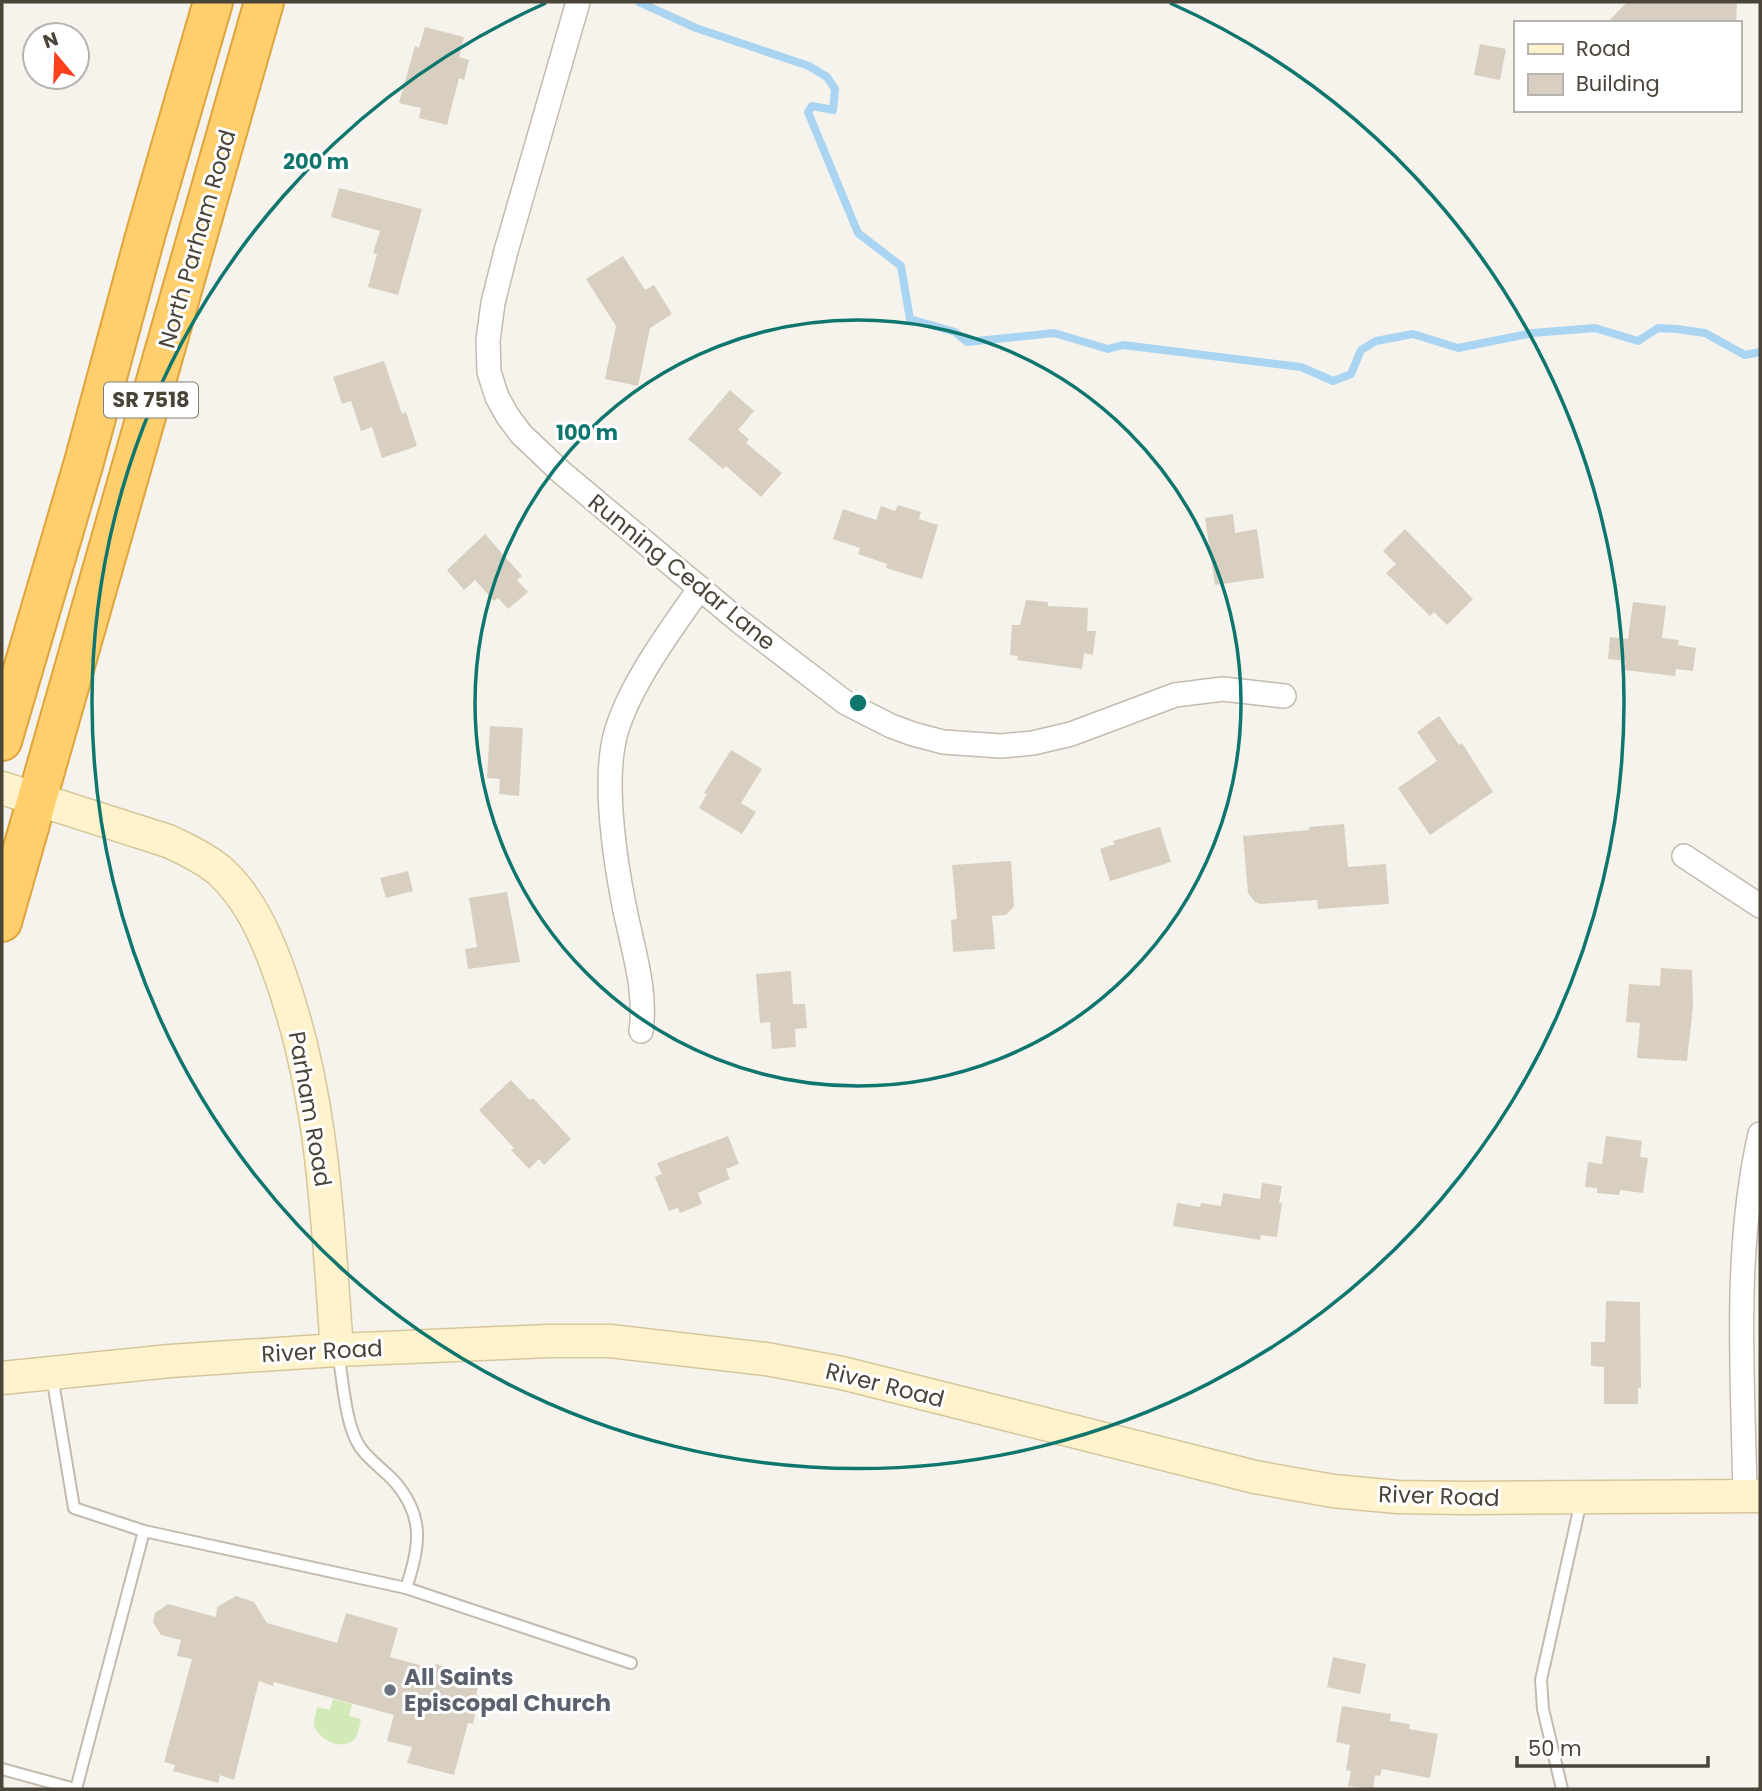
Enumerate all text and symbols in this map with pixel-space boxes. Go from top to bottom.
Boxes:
north arrow [21,21,91,91]
legend [1514,21,1741,112]
text: N [39,25,62,55]
text: Road [1576,34,1631,63]
text: Building [1576,69,1660,98]
street label: North Parham Road [150,126,244,352]
text: 200 m [283,147,349,176]
road number: SR 7518 [104,382,198,418]
text: 100 m [556,418,618,447]
street label: Running Cedar Lane [582,486,782,658]
centre of rings [846,691,870,715]
street label: Parham Road [281,1029,339,1189]
street label: River Road [261,1332,383,1370]
street label: River Road [822,1355,948,1415]
street label: River Road [1378,1478,1500,1514]
place label: All Saints Episcopal Church [404,1661,611,1719]
marker: All Saints Episcopal Church [382,1682,398,1698]
scale bar [1517,1724,1708,1768]
text: 50 m [1528,1734,1582,1763]

